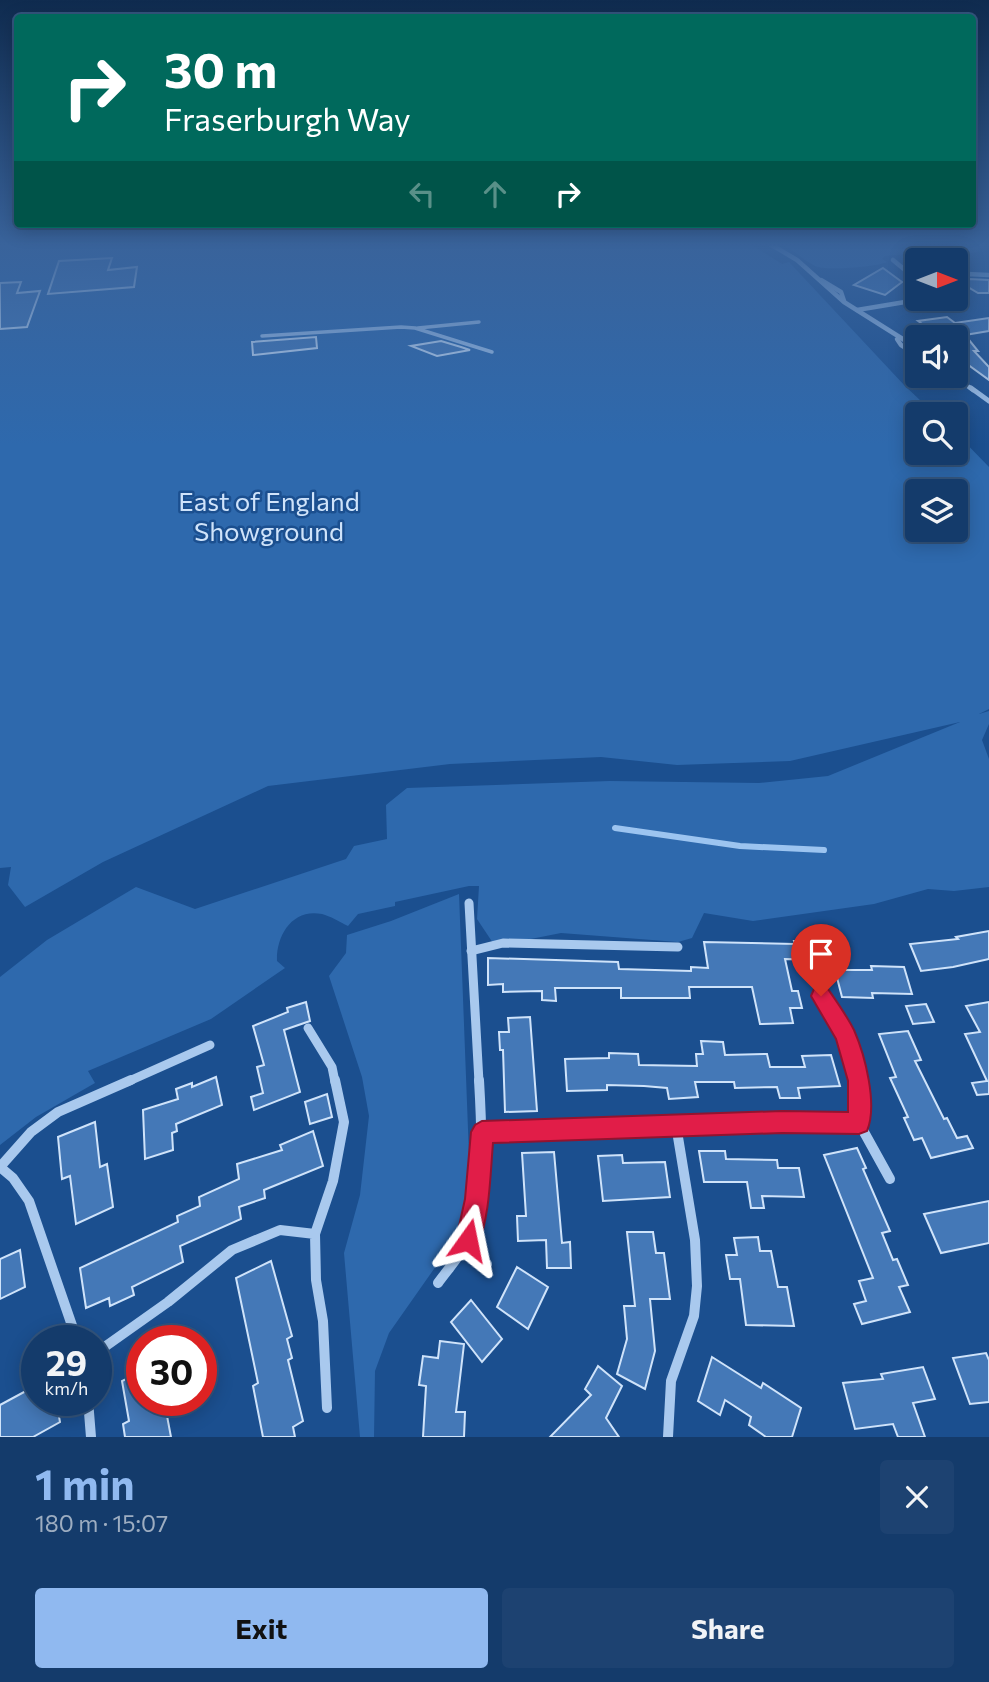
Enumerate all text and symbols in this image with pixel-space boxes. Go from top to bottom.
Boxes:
text: 30 m [164,38,277,98]
icon: right [49,42,140,133]
text: Fraserburgh Way [164,98,411,138]
icon: left [403,175,441,213]
icon: ahead [476,175,514,213]
icon: right [549,175,587,213]
north arrow [905,248,968,312]
map controls [905,248,968,542]
button: sound [905,325,968,388]
button: search [905,402,968,465]
button: layers [905,479,968,542]
park label: East of England Showground [178,485,360,546]
pin [791,924,851,996]
icon: arrive [802,935,840,973]
position arrow [431,1203,505,1277]
speed limit sign: 30 [126,1325,217,1416]
text: 29 [46,1340,87,1383]
text: km/h [45,1377,88,1399]
text: 1 min [35,1457,135,1509]
button: close [880,1460,954,1534]
text: 180 m · 15:07 [35,1509,168,1537]
button: Exit [35,1588,488,1668]
button: Share [502,1588,954,1668]

